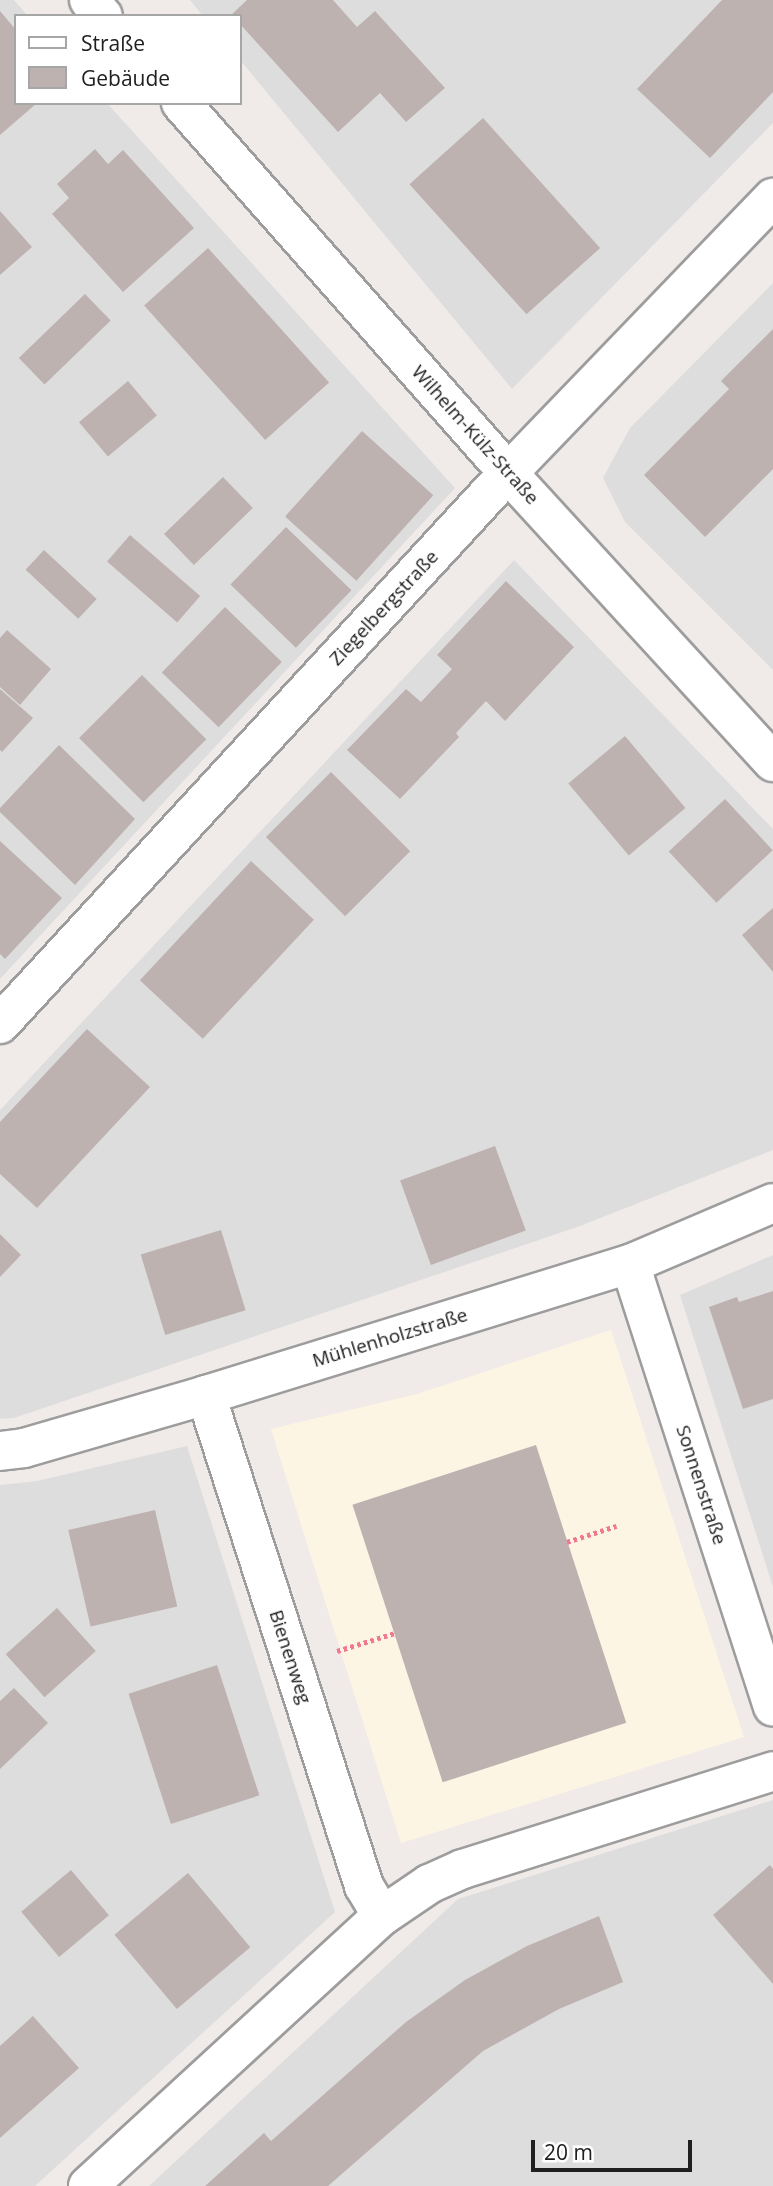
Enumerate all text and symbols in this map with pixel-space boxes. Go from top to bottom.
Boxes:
legend [14,14,242,105]
text: Straße [81,29,145,57]
text: Gebäude [81,64,170,92]
street label: Wilhelm-Külz-Straße [407,361,543,509]
street label: Ziegelbergstraße [325,546,443,670]
street label: Mühlenholzstraße [310,1304,470,1372]
street label: Sonnenstraße [671,1422,731,1548]
street label: Bienenweg [264,1607,316,1707]
scale bar [535,2126,696,2170]
text: 20 m [544,2138,593,2166]

